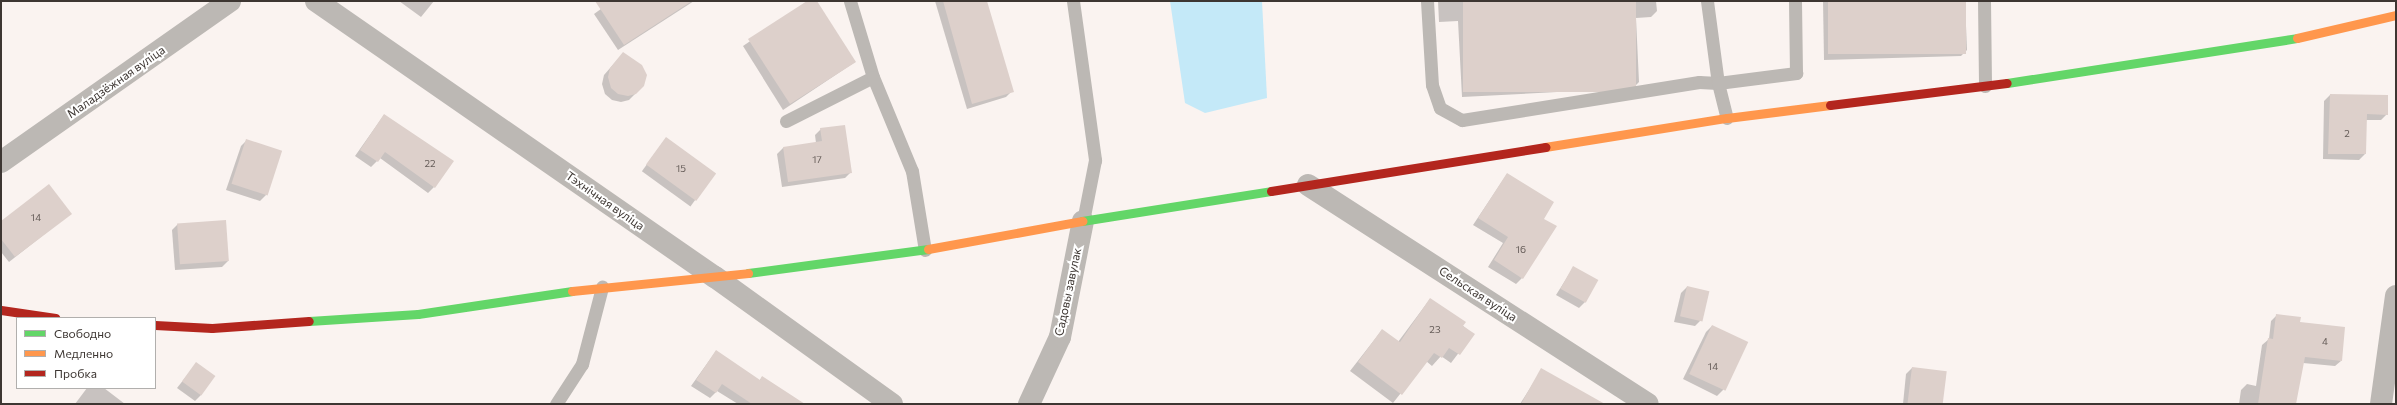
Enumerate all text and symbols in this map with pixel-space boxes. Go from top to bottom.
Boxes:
street label: Маладзёжная вуліца [64,43,168,121]
house number: 2 [2344,128,2350,140]
house number: 17 [812,154,822,166]
house number: 22 [424,158,436,170]
house number: 15 [676,163,686,175]
street label: Тэхнічная вуліца [563,169,647,233]
house number: 14 [31,212,41,224]
house number: 16 [1516,244,1526,256]
street label: Садовы завулак [1052,247,1084,337]
street label: Сельская вуліца [1436,263,1520,325]
legend [16,317,156,389]
house number: 23 [1429,324,1441,336]
text: Свободно [54,326,111,340]
house number: 4 [2322,336,2328,348]
text: Медленно [54,346,113,360]
house number: 14 [1708,361,1718,373]
text: Пробка [54,366,97,380]

